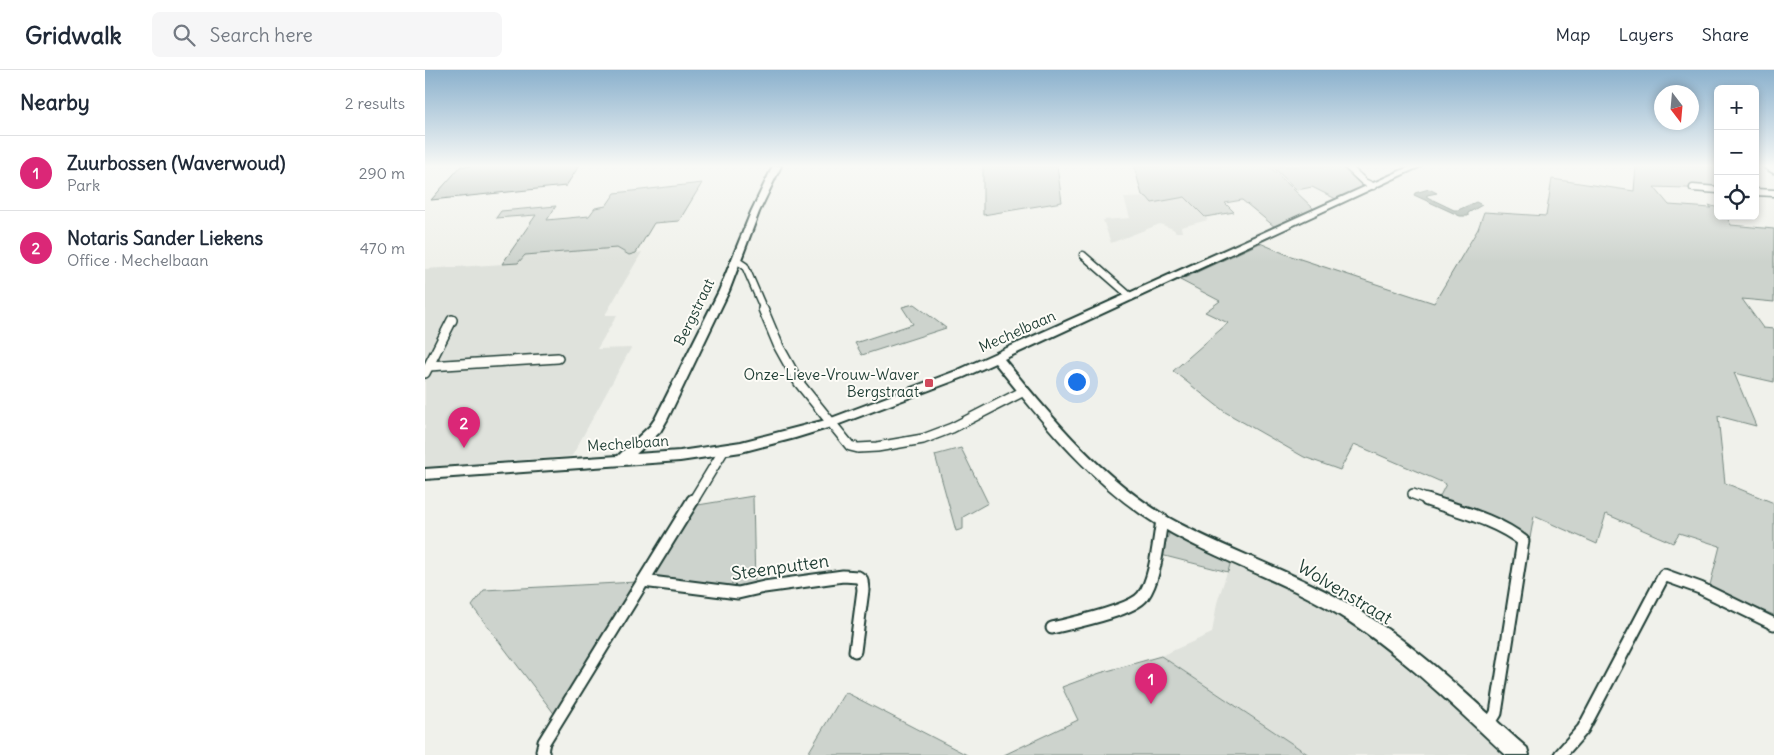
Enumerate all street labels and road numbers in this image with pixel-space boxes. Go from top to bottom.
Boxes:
street label: Bergstraat [670,275,718,349]
street label: Mechelbaan [976,306,1059,356]
street label: Mechelbaan [586,431,670,455]
street label: Steenputten [730,549,830,585]
street label: Wolvenstraat [1293,555,1397,629]

